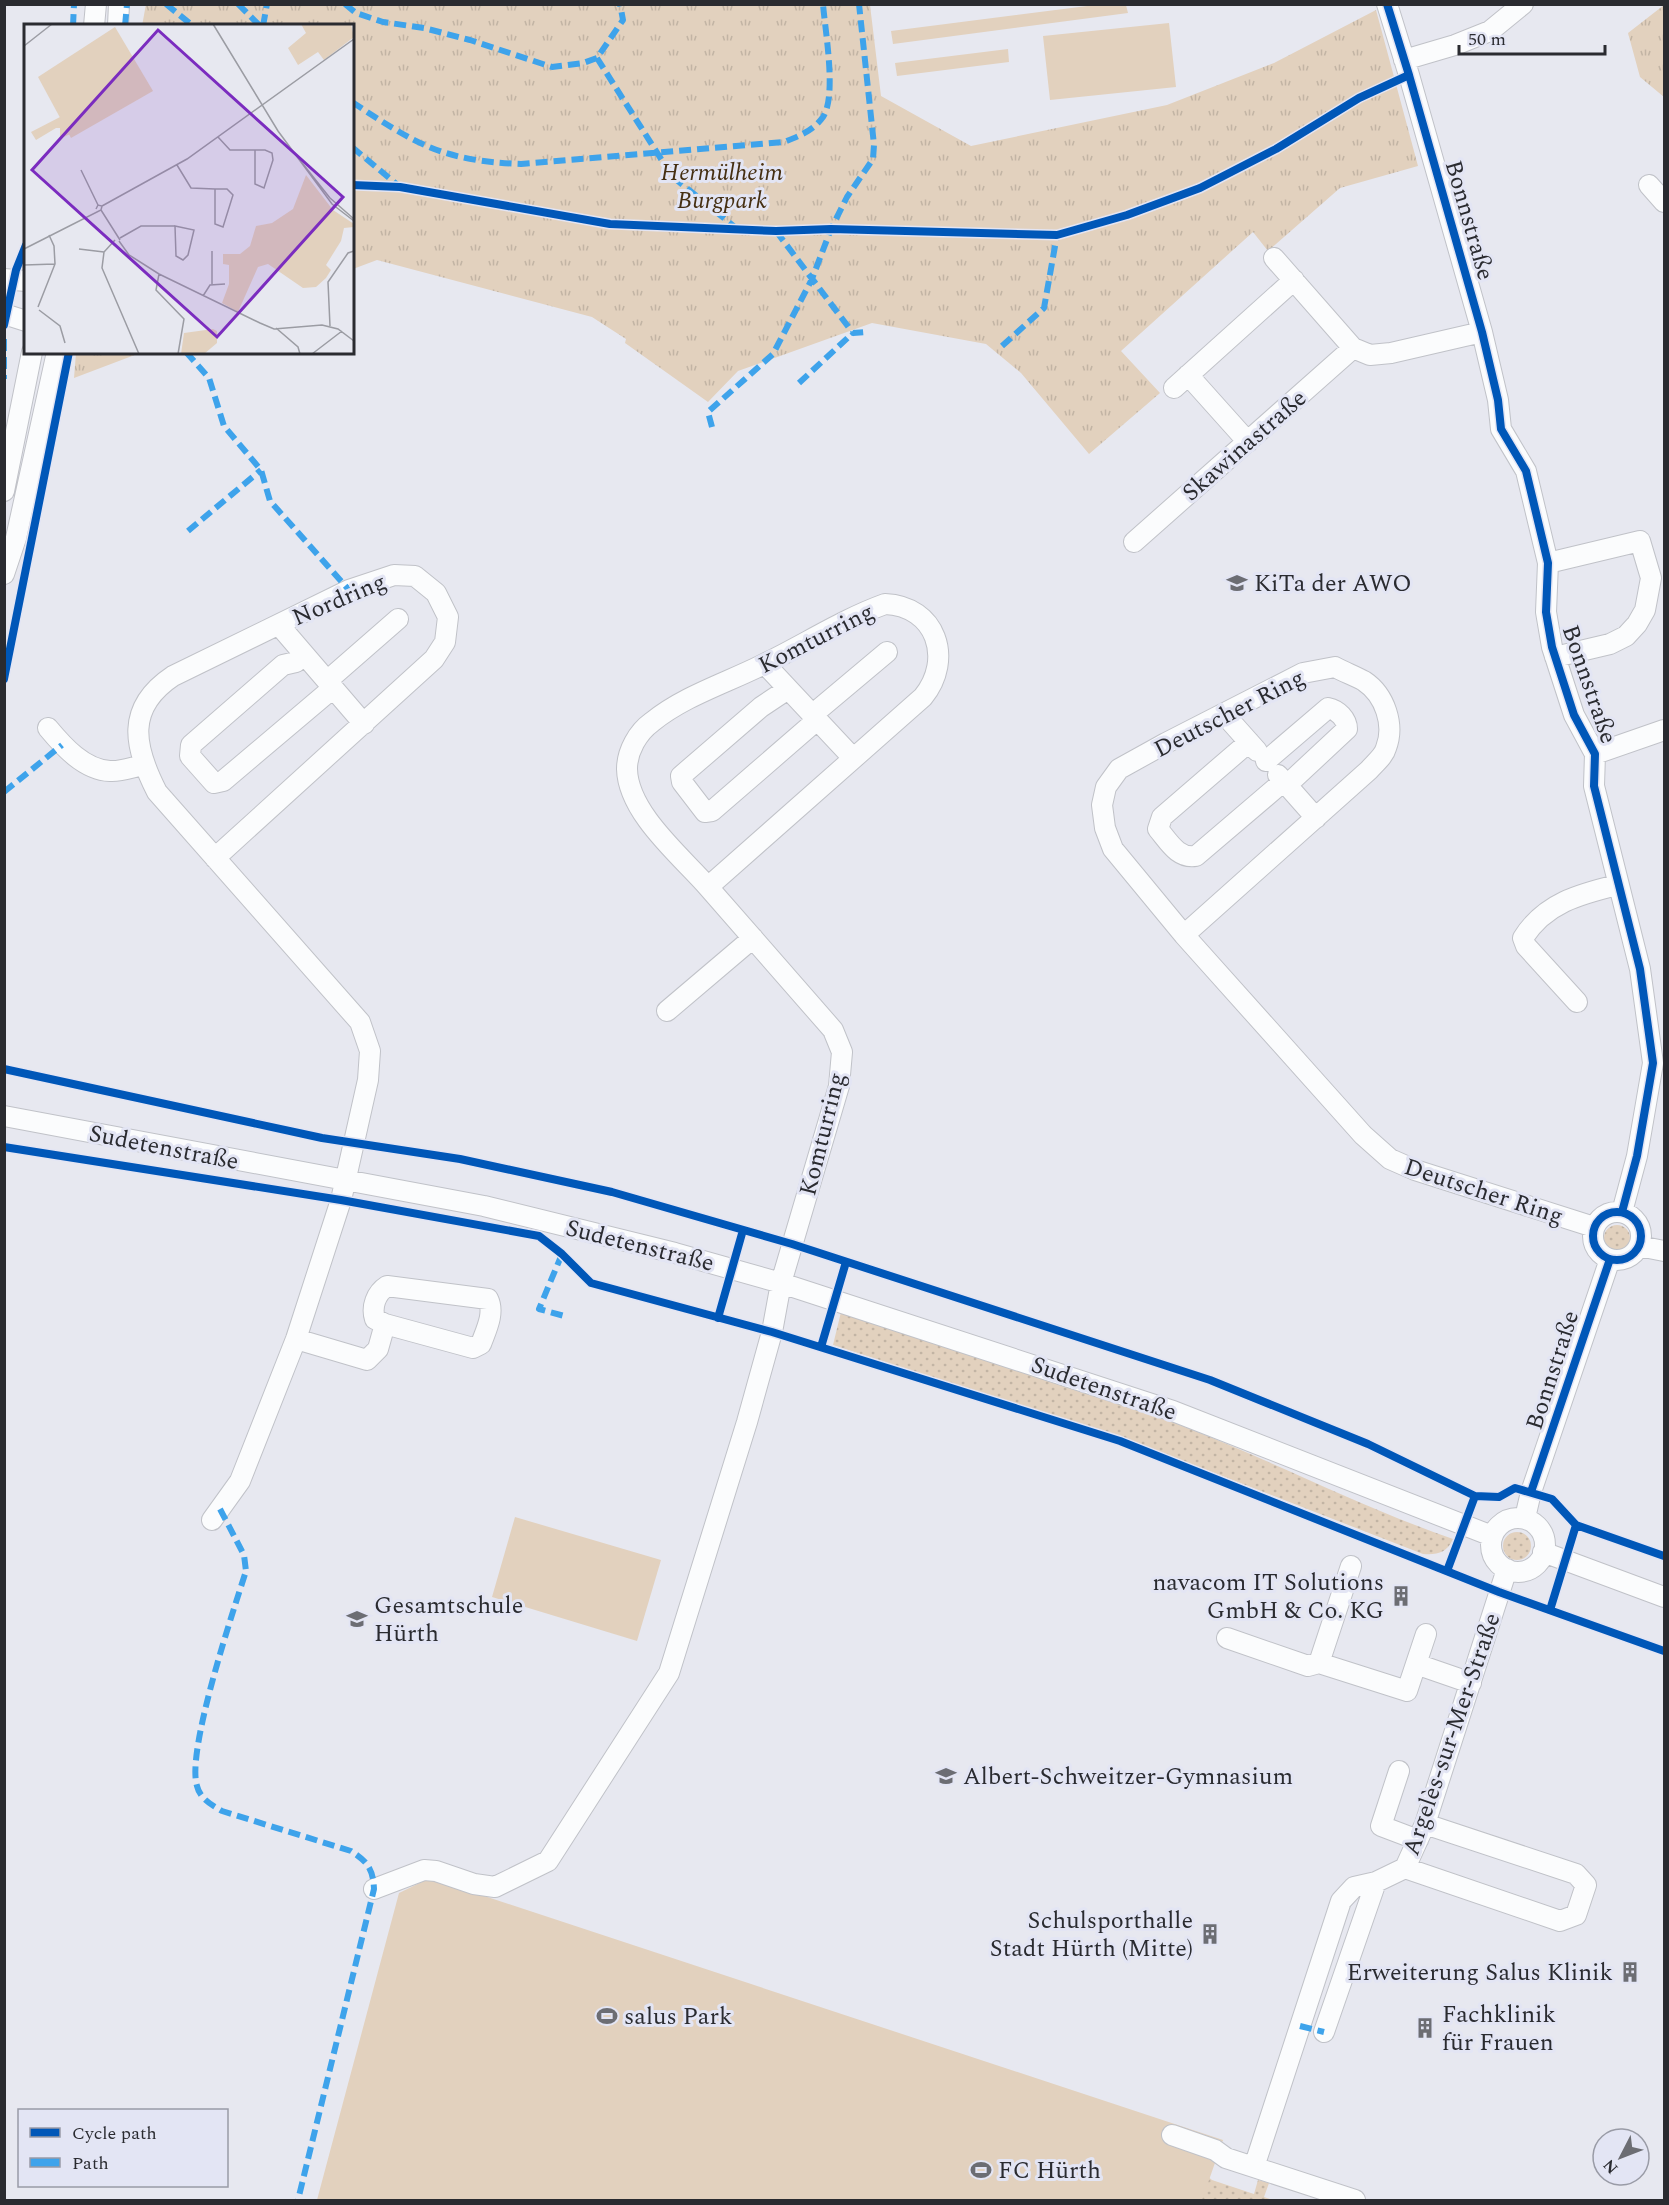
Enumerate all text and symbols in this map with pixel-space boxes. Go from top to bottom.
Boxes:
scale bar [1459,18,1604,56]
inset map [24,24,354,354]
text: 50 m [1468,26,1506,53]
park label: Hermülheim Burgpark [661,155,784,219]
street label: Bonnstraße [1435,156,1503,285]
street label: Skawinastraße [1174,381,1315,510]
street label: Nordring [287,564,392,636]
place label: KiTa der AWO [1254,566,1412,602]
school or university icon: KiTa der AWO [1225,571,1249,595]
street label: Komturring [752,594,881,683]
street label: Bonnstraße [1552,620,1626,749]
street label: Deutscher Ring [1148,660,1311,767]
street label: Komturring [790,1069,856,1200]
street label: Sudetenstraße [86,1116,242,1180]
street label: Deutscher Ring [1399,1149,1568,1235]
street label: Sudetenstraße [562,1210,718,1282]
street label: Bonnstraße [1517,1306,1589,1435]
street label: Sudetenstraße [1026,1347,1181,1431]
place label: navacom IT Solutions GmbH & Co. KG [1153,1565,1384,1629]
building icon: navacom IT Solutions GmbH & Co. KG [1389,1584,1413,1608]
place label: Gesamtschule Hürth [374,1588,523,1652]
school or university icon: Gesamtschule Hürth [345,1607,369,1631]
street label: Argelès-sur-Mer-Straße [1394,1608,1510,1860]
place label: Albert-Schweitzer-Gymnasium [963,1759,1293,1795]
school or university icon: Albert-Schweitzer-Gymnasium [934,1764,958,1788]
place label: Schulsporthalle Stadt Hürth (Mitte) [990,1903,1193,1967]
building icon: Schulsporthalle Stadt Hürth (Mitte) [1198,1922,1222,1946]
place label: Erweiterung Salus Klinik [1347,1955,1613,1991]
building icon: Erweiterung Salus Klinik [1618,1960,1642,1984]
place label: Fachklinik für Frauen [1442,1997,1556,2061]
place label: salus Park [624,1999,732,2035]
sports icon: salus Park [595,2004,619,2028]
building icon: Fachklinik für Frauen [1413,2016,1437,2040]
legend [18,2109,228,2187]
text: Cycle path [72,2120,157,2147]
north arrow [1591,2127,1651,2187]
text: Path [72,2150,109,2177]
place label: FC Hürth [998,2153,1101,2189]
text: N [1597,2153,1624,2179]
sports icon: FC Hürth [969,2158,993,2182]

